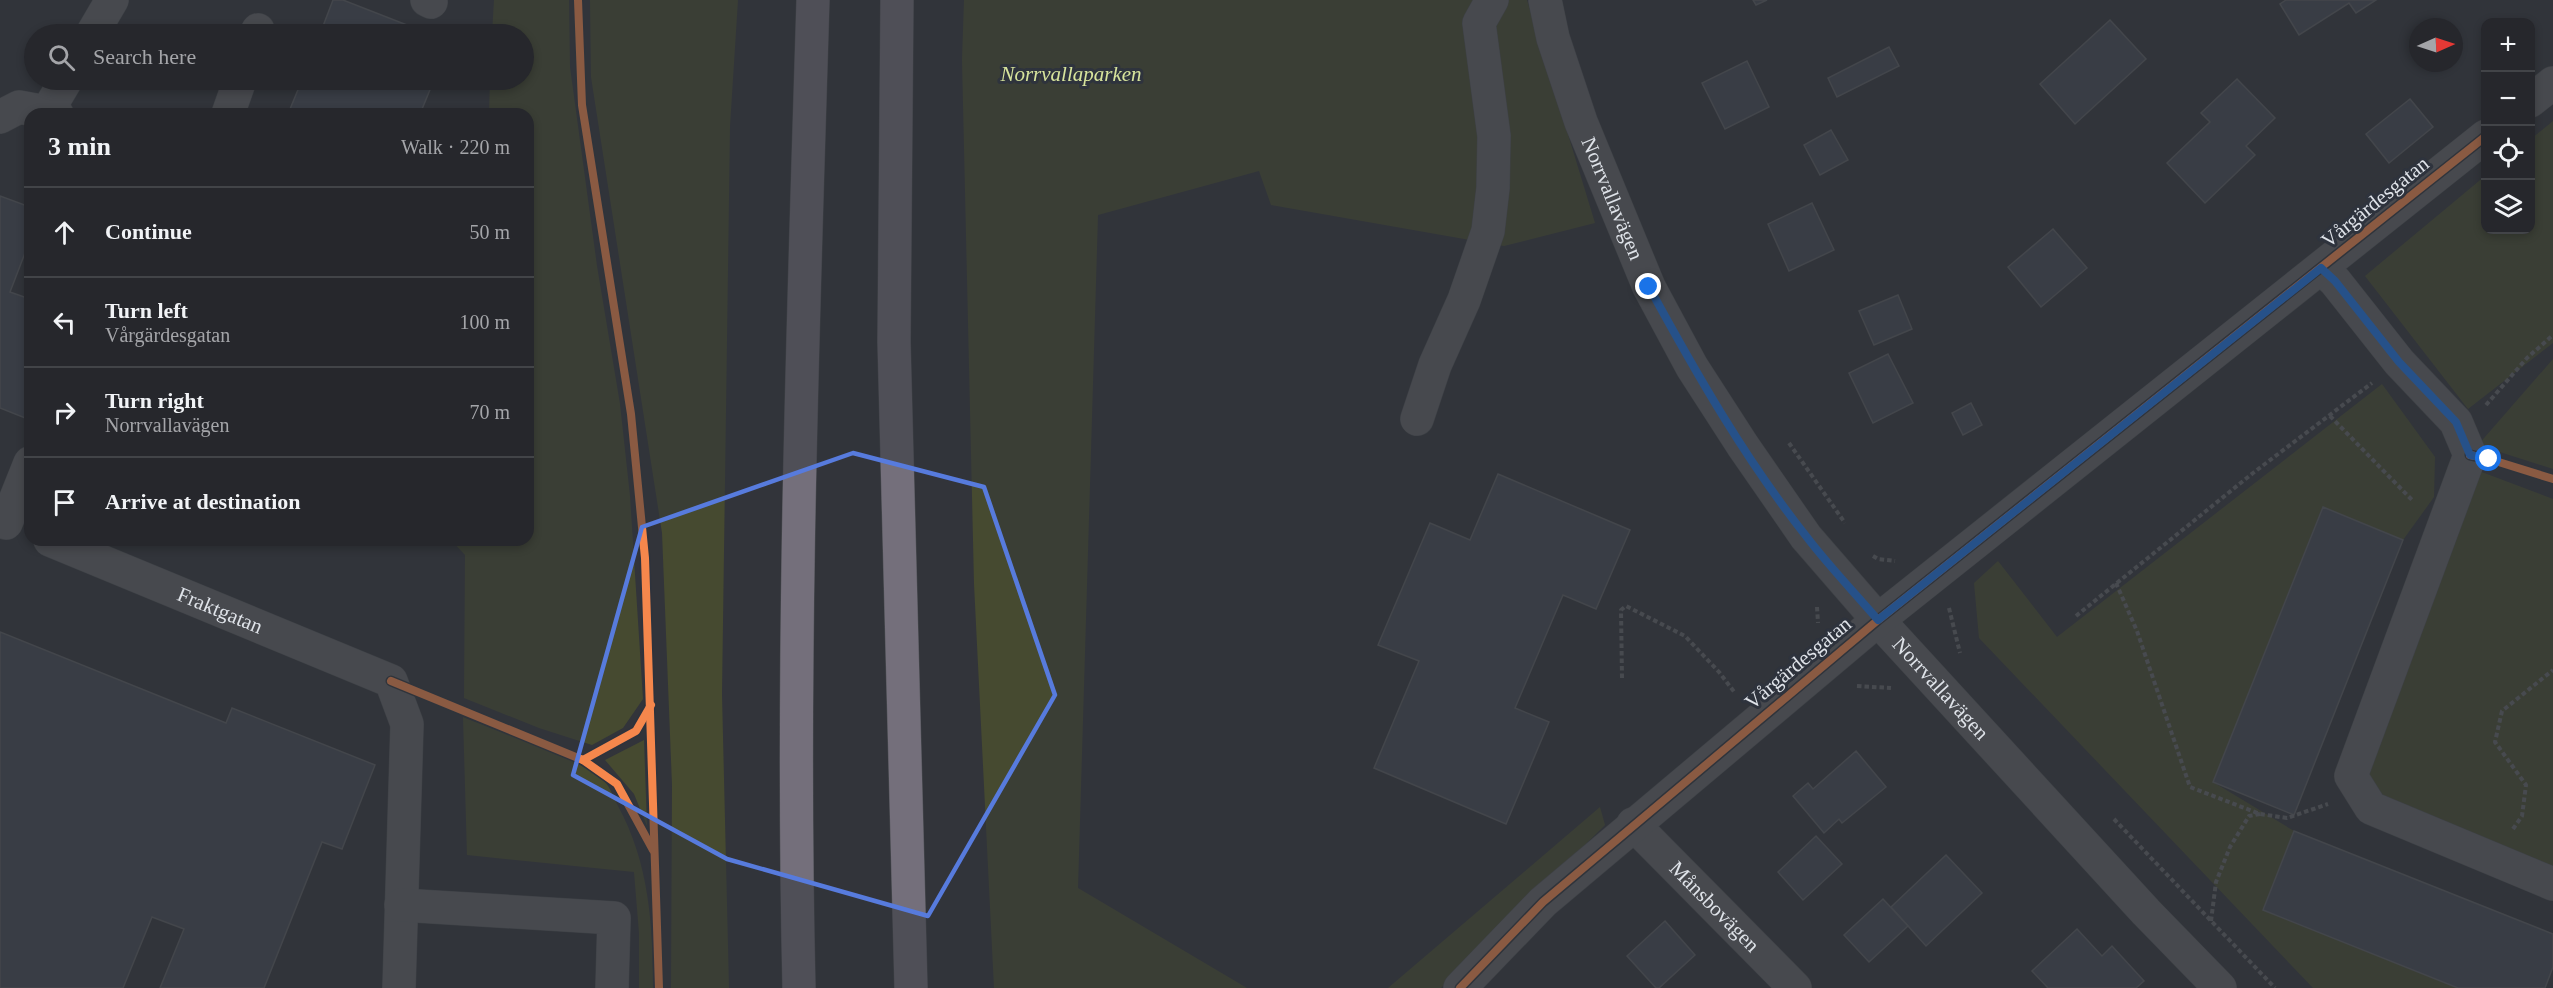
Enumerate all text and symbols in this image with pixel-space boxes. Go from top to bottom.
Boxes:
north arrow [2409,18,2463,72]
map controls [2481,18,2535,234]
button: + [2481,18,2535,72]
search box [24,24,534,90]
icon: search [45,41,78,74]
text: Search here [93,44,196,69]
park label: Norrvallaparken [999,62,1142,86]
button: − [2481,72,2535,126]
button: locate [2481,126,2535,180]
text: 3 min [48,132,111,161]
street label: Norrvallavägen [1576,133,1649,264]
text: Walk · 220 m [401,136,510,158]
street label: Vårgärdesgatan [2316,151,2434,253]
button: layers [2481,180,2535,234]
icon: ahead [48,216,81,249]
text: Continue [105,219,192,244]
text: 50 m [469,221,510,243]
route end [1635,273,1661,299]
text: Turn left [105,298,188,323]
icon: left [48,306,81,339]
text: 100 m [459,311,510,333]
text: Vårgärdesgatan [105,324,230,346]
text: Turn right [105,388,204,413]
icon: right [48,396,81,429]
text: 70 m [469,401,510,423]
text: Norrvallavägen [105,414,229,436]
route start [2475,445,2501,471]
icon: arrive [48,486,81,519]
text: Arrive at destination [105,489,301,514]
street label: Fraktgatan [174,582,267,639]
street label: Vårgärdesgatan [1740,611,1856,714]
street label: Norrvallavägen [1888,632,1994,745]
street label: Månsbovägen [1665,856,1765,957]

